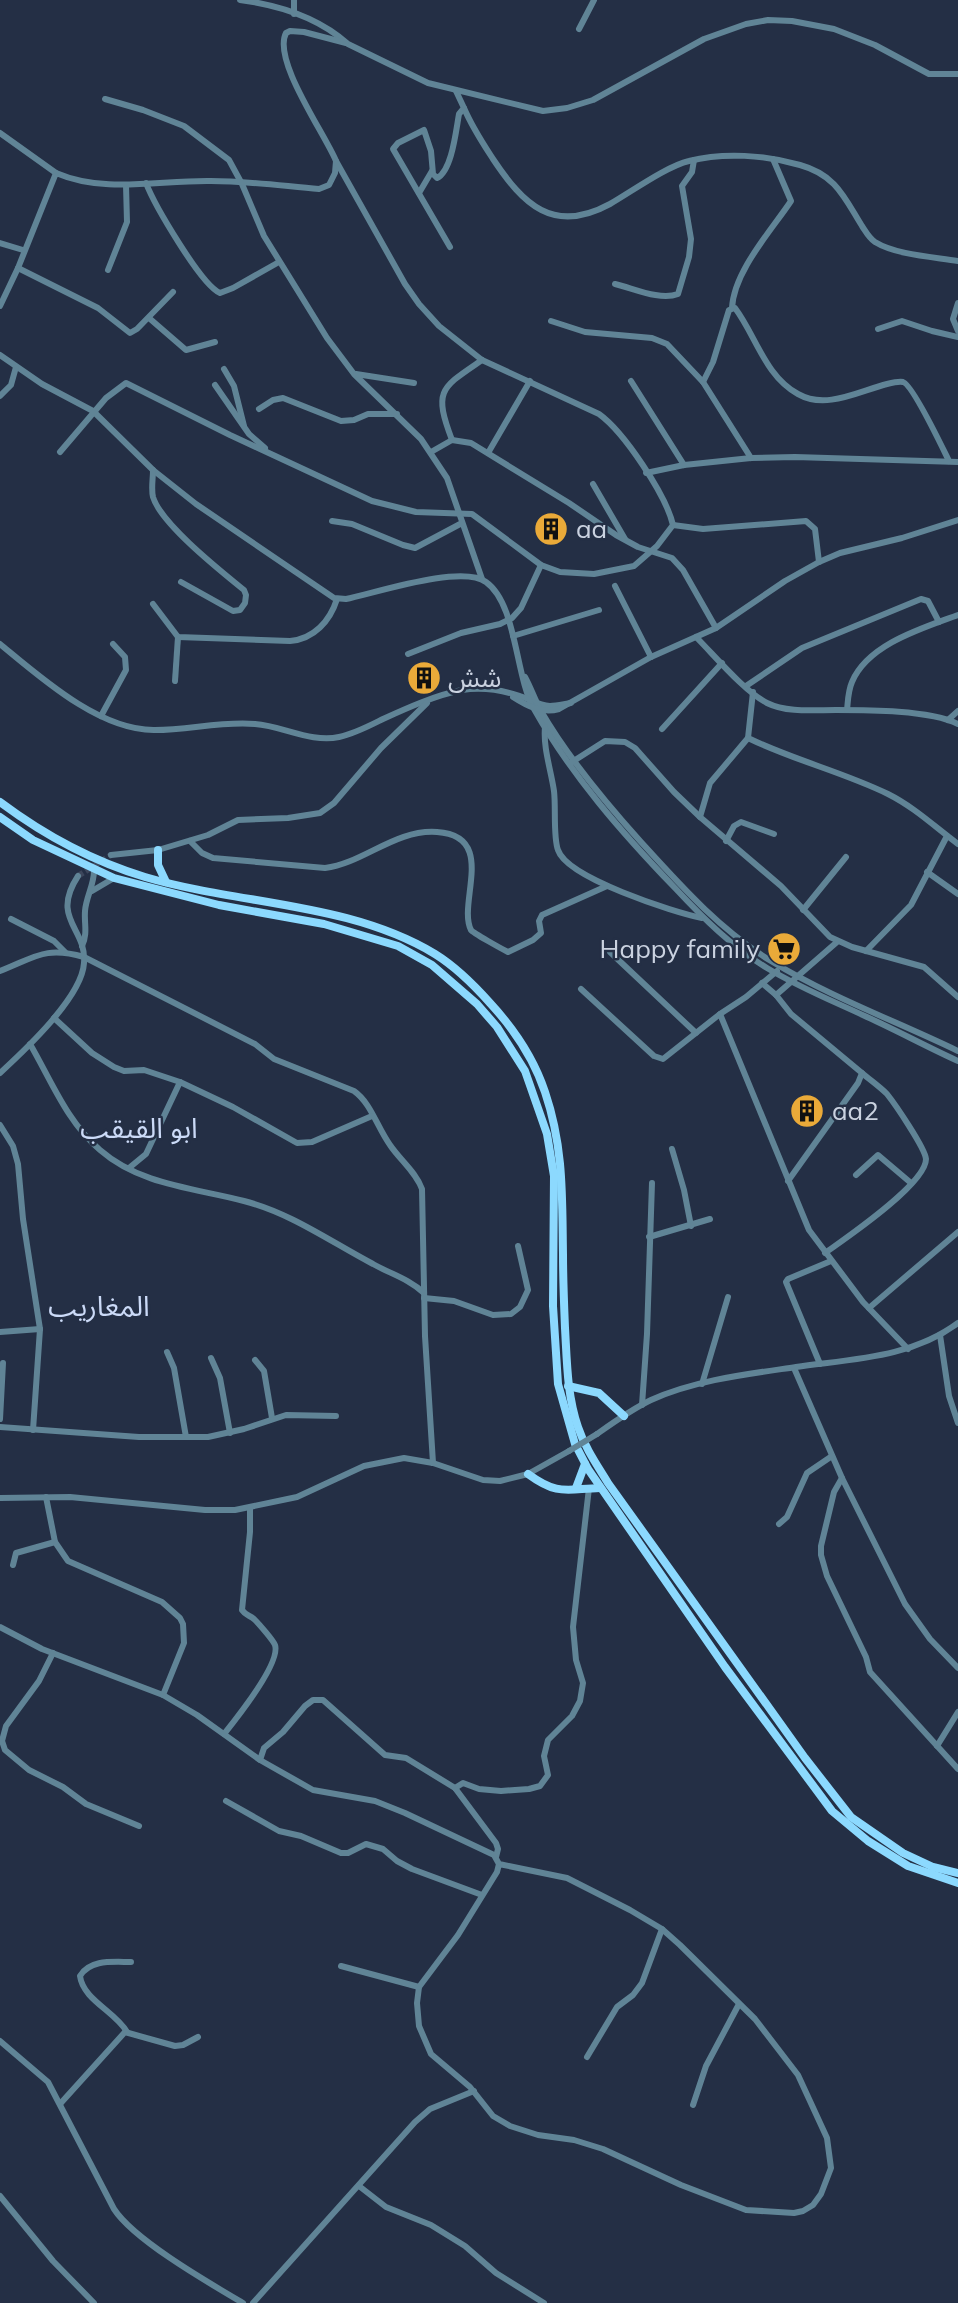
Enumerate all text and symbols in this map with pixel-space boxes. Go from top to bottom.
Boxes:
building icon: aa [532,510,570,548]
place label: aa [576,512,607,545]
building icon: شش [405,659,443,697]
place label: شش [448,661,501,694]
supermarket icon: Happy family [765,930,803,968]
place label: Happy family [600,932,760,965]
building icon: aa2 [788,1092,826,1130]
place label: aa2 [832,1094,879,1127]
district label: ابو القيقب [80,1110,198,1145]
district label: المغاريب [48,1288,150,1323]

